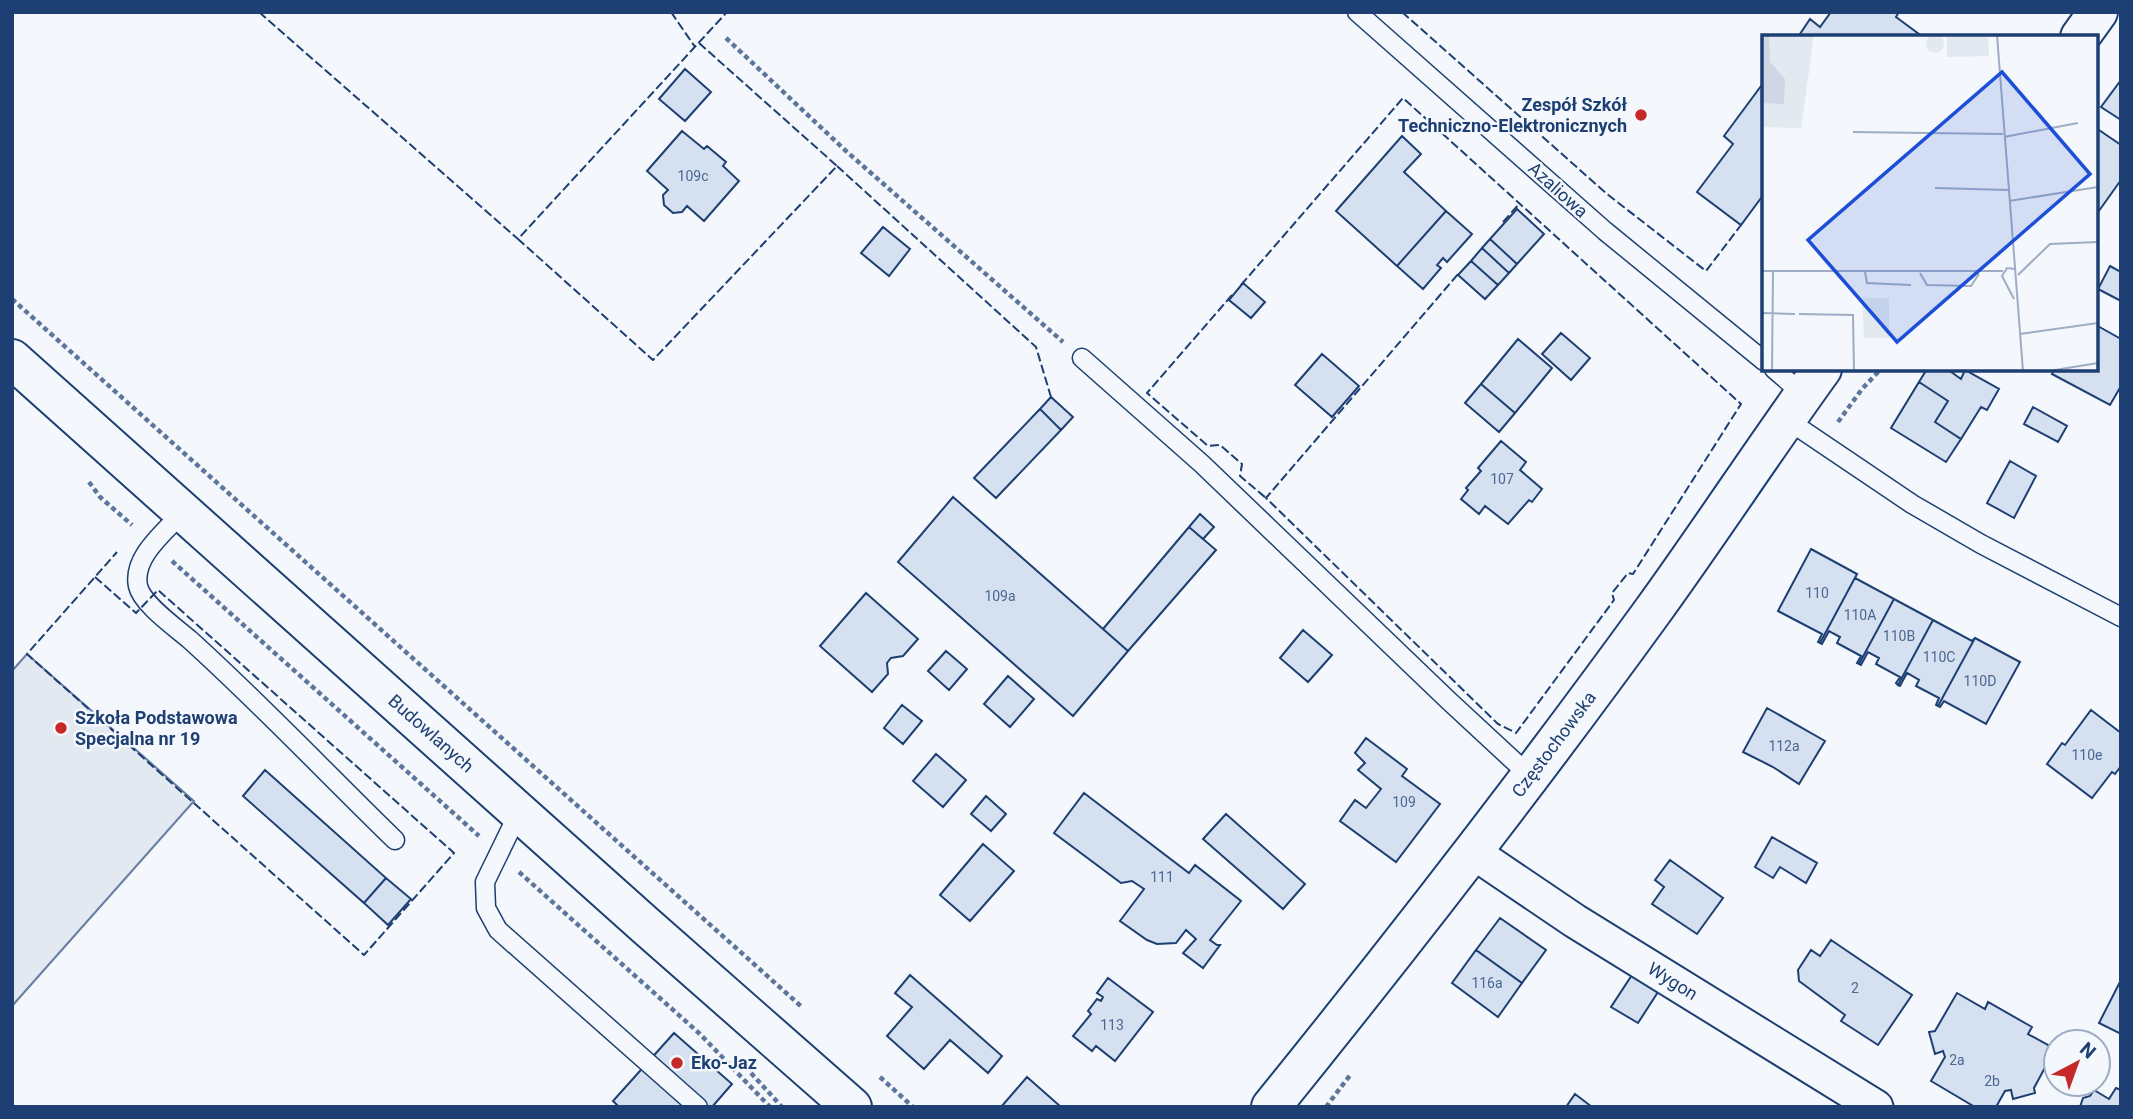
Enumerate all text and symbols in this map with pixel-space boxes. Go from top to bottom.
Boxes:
inset map [1762,35,2098,371]
place label: Zespół Szkół Techniczno-Elektronicznych [1398,94,1627,136]
marker: Zespół Szkół Techniczno-Elektronicznych [1633,107,1649,123]
street label: Azaliowa [1524,157,1592,222]
house number: 109c [678,168,708,184]
house number: 107 [1490,471,1514,487]
house number: 110 [1805,585,1829,601]
house number: 109a [984,588,1016,604]
house number: 110A [1844,607,1876,623]
house number: 110B [1883,628,1915,644]
house number: 110C [1923,649,1955,665]
house number: 110D [1964,673,1996,689]
street label: Częstochowska [1507,687,1600,801]
street label: Budowlanych [384,690,478,777]
place label: Szkoła Podstawowa Specjalna nr 19 [75,707,238,749]
marker: Szkoła Podstawowa Specjalna nr 19 [53,720,69,736]
house number: 112a [1768,738,1800,754]
house number: 110e [2071,747,2103,763]
house number: 109 [1392,794,1416,810]
house number: 111 [1150,869,1174,885]
street label: Wygon [1644,958,1702,1004]
house number: 116a [1471,975,1503,991]
house number: 2 [1851,980,1859,996]
house number: 113 [1100,1017,1124,1033]
north arrow [2042,1028,2112,1098]
text: N [2075,1037,2100,1064]
place label: Eko-Jaz [691,1052,757,1073]
house number: 2a [1949,1052,1965,1068]
marker: Eko-Jaz [669,1055,685,1071]
house number: 2b [1984,1073,2000,1089]

